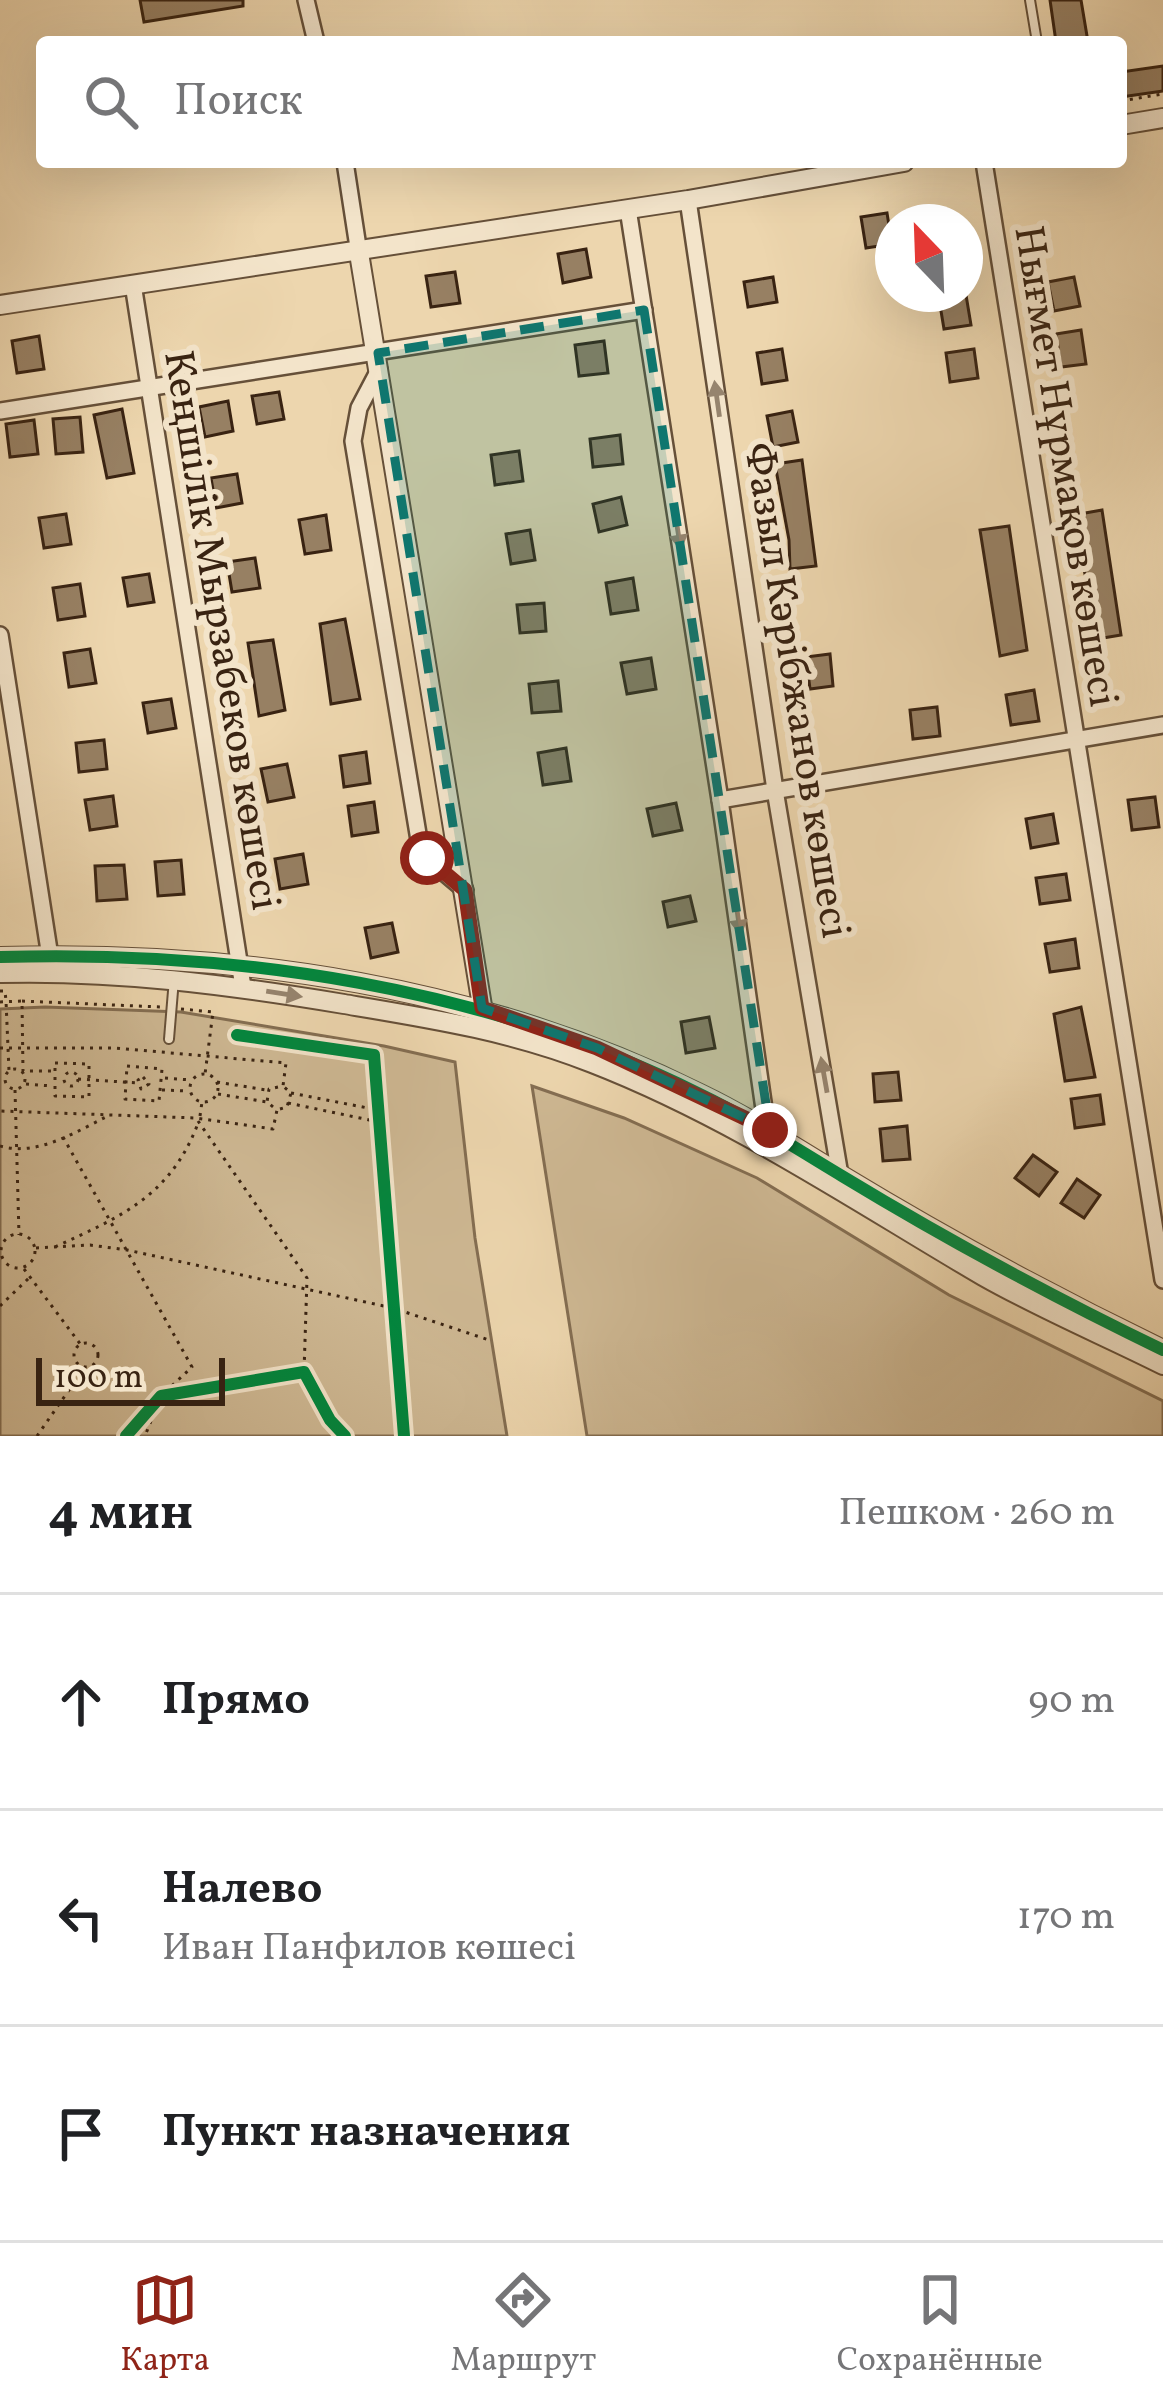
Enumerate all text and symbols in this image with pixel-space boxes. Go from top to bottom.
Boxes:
search box [36,36,1127,168]
icon: search [78,69,144,135]
text: Поиск [174,71,303,134]
north arrow [875,204,983,312]
street label: Нығмет Нұрмақов көшесі [996,222,1131,712]
street label: Кеңшілік Мырзабеков көшесі [146,347,293,915]
one-way arrow [707,380,726,417]
street label: Фазыл Кәрібжанов көшесі [726,439,863,943]
one-way arrow [669,514,688,551]
route start [400,831,454,885]
one-way arrow [729,899,748,937]
one-way arrow [265,985,303,1004]
one-way arrow [814,1055,832,1093]
route end [743,1103,797,1157]
scale bar [36,1352,225,1405]
text: 100 m [54,1356,143,1402]
text: 4 мин [48,1479,193,1550]
text: Пешком · 260 m [838,1487,1115,1541]
icon: ahead [48,1669,114,1735]
text: Прямо [162,1670,310,1733]
text: 90 m [1028,1675,1115,1729]
text: Налево [162,1859,323,1922]
icon: left [48,1885,114,1951]
text: 170 m [1017,1891,1115,1945]
text: Иван Панфилов көшесі [162,1922,576,1976]
icon: arrive [48,2101,114,2167]
text: Пункт назначения [162,2102,571,2165]
tab: Карта [120,2267,210,2385]
tab: Маршрут [451,2267,596,2385]
tab: Сохранённые [837,2267,1043,2385]

